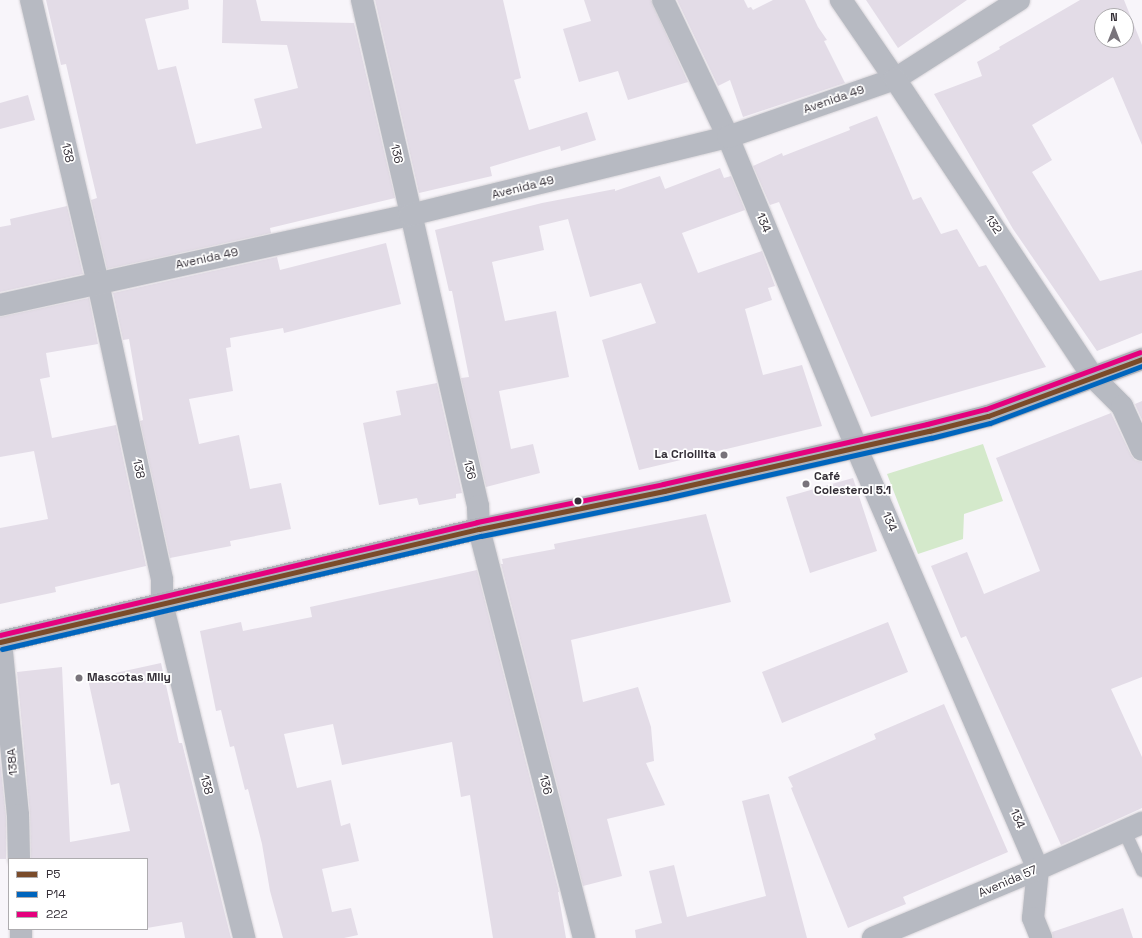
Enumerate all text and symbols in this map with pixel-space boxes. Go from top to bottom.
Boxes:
north arrow [1094,8,1134,48]
text: N [1110,10,1118,24]
street label: Avenida 49 [802,83,866,117]
street label: 138 [58,142,76,164]
street label: 136 [387,143,405,165]
street label: Avenida 49 [490,173,556,203]
street label: 134 [753,211,773,235]
street label: 132 [982,213,1004,237]
street label: Avenida 49 [174,245,240,273]
place label: La Criollita [655,448,716,462]
marker: La Criollita [719,450,729,460]
street label: 138 [129,458,147,480]
street label: 136 [460,459,478,481]
place label: Café Colesterol 5.1 [814,470,891,498]
marker: Café Colesterol 5.1 [801,479,811,489]
unlabelled marker [573,496,583,506]
street label: 134 [879,510,899,534]
place label: Mascotas Mily [87,671,171,685]
marker: Mascotas Mily [74,673,84,683]
street label: 138A [5,748,21,776]
street label: 138 [197,774,215,796]
street label: 136 [536,774,554,796]
street label: 134 [1007,807,1027,831]
legend [8,858,148,930]
street label: Avenida 57 [976,863,1040,901]
text: P5 [46,866,60,882]
text: P14 [46,886,66,902]
text: 222 [46,906,68,922]

